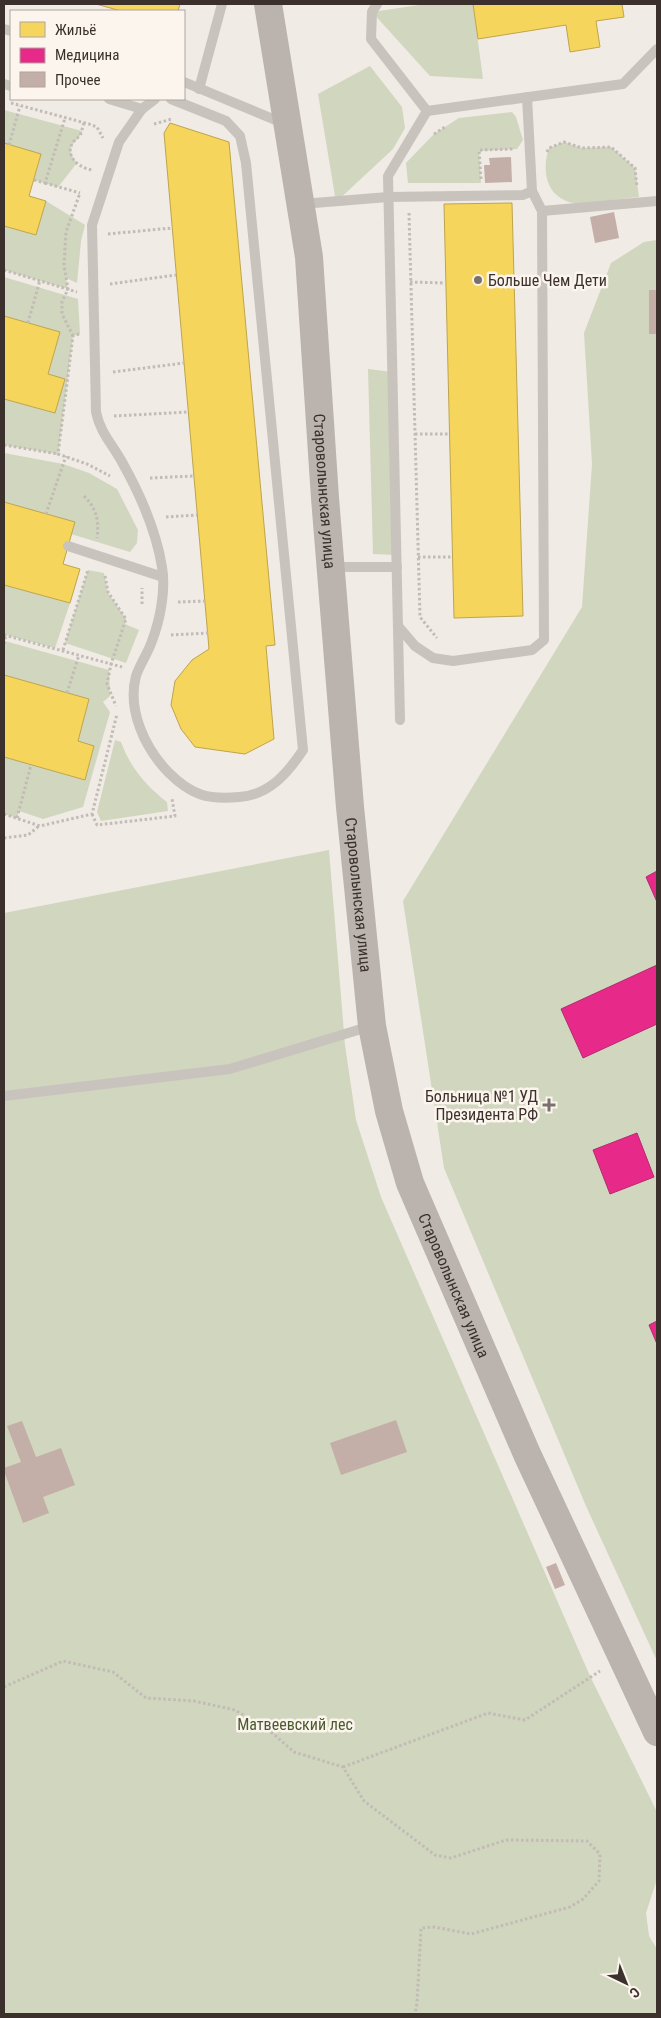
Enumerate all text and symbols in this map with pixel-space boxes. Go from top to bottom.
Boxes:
legend [10,10,185,100]
text: Жильё [55,21,96,39]
text: Медицина [55,46,119,64]
text: Прочее [55,71,101,89]
place label: Больше Чем Дети [488,271,607,290]
marker: Больше Чем Дети [472,274,484,286]
street label: Староволынская улица [309,413,340,569]
street label: Староволынская улица [341,817,376,973]
place label: Больница №1 УД Президента РФ [425,1087,538,1124]
marker: Больница №1 УД Президента РФ [542,1098,556,1112]
street label: Староволынская улица [414,1210,493,1361]
park label: Матвеевский лес [237,1715,353,1734]
north arrow [601,1958,651,2008]
text: С [626,1984,643,2001]

